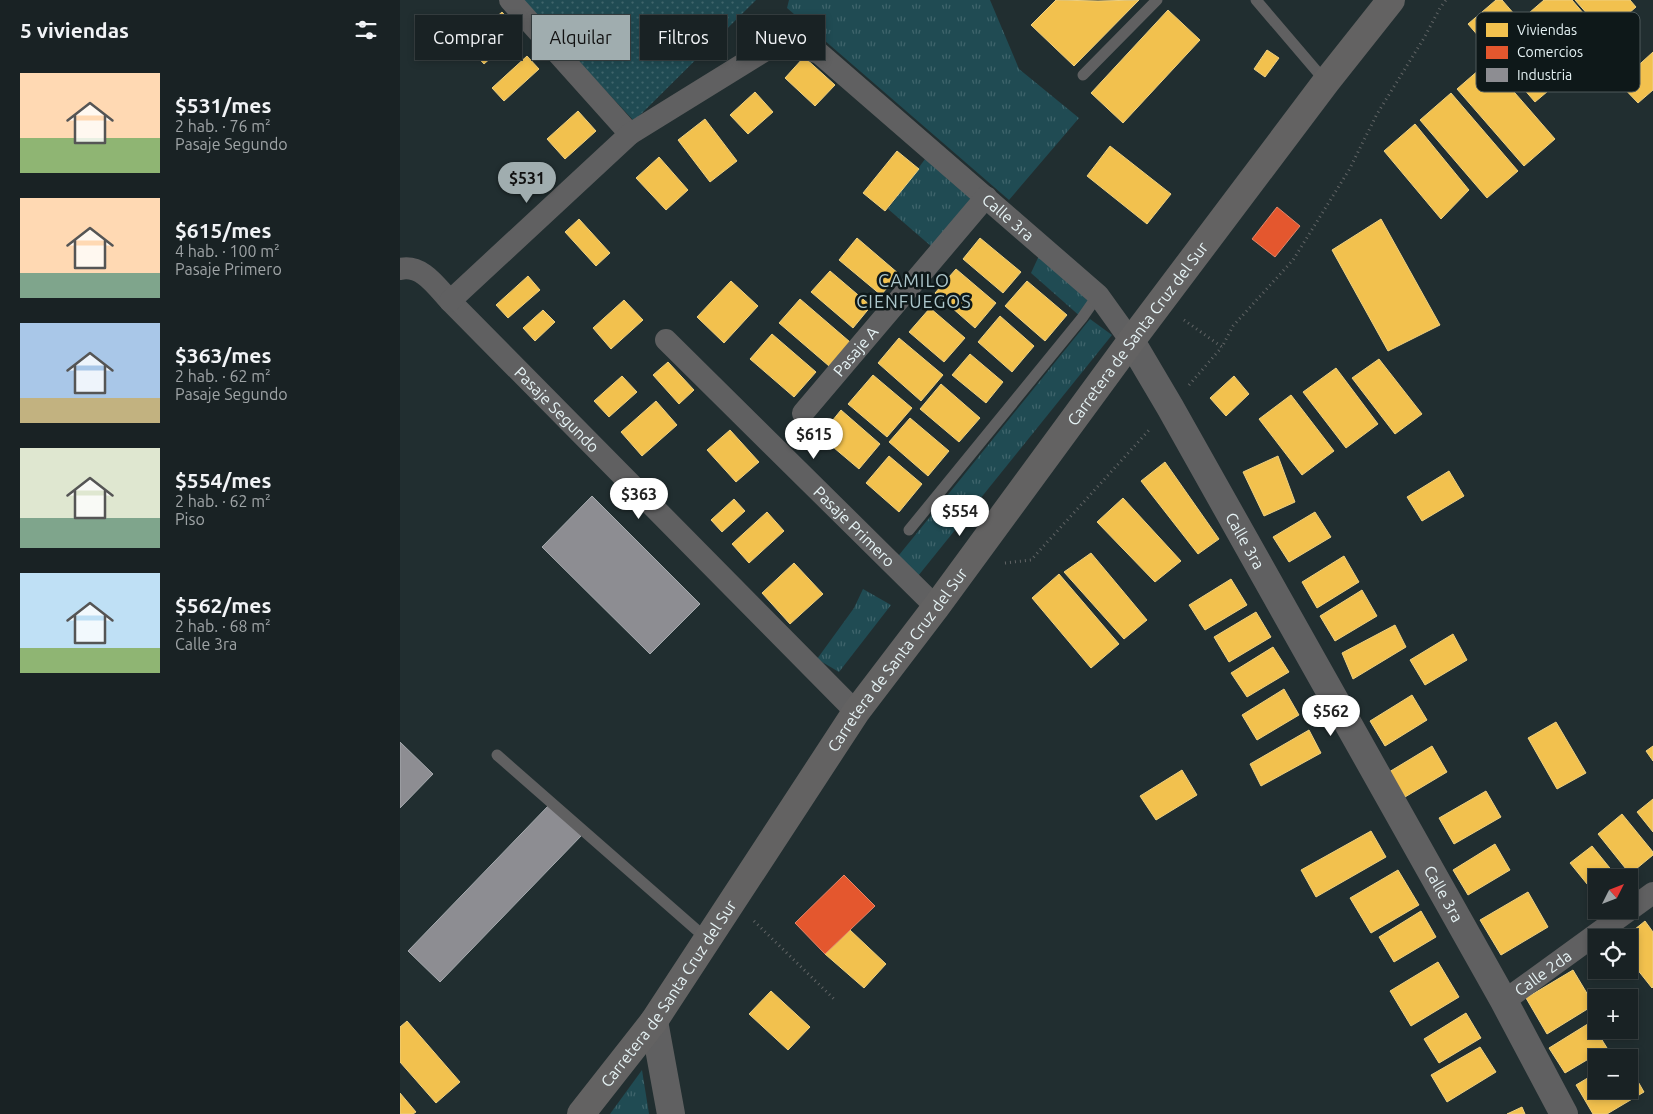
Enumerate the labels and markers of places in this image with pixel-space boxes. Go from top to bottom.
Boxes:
pin: $531 [497,162,557,204]
pin: $615 [784,418,844,460]
pin: $363 [609,478,669,520]
pin: $554 [930,494,990,537]
pin: $562 [1301,694,1361,737]

